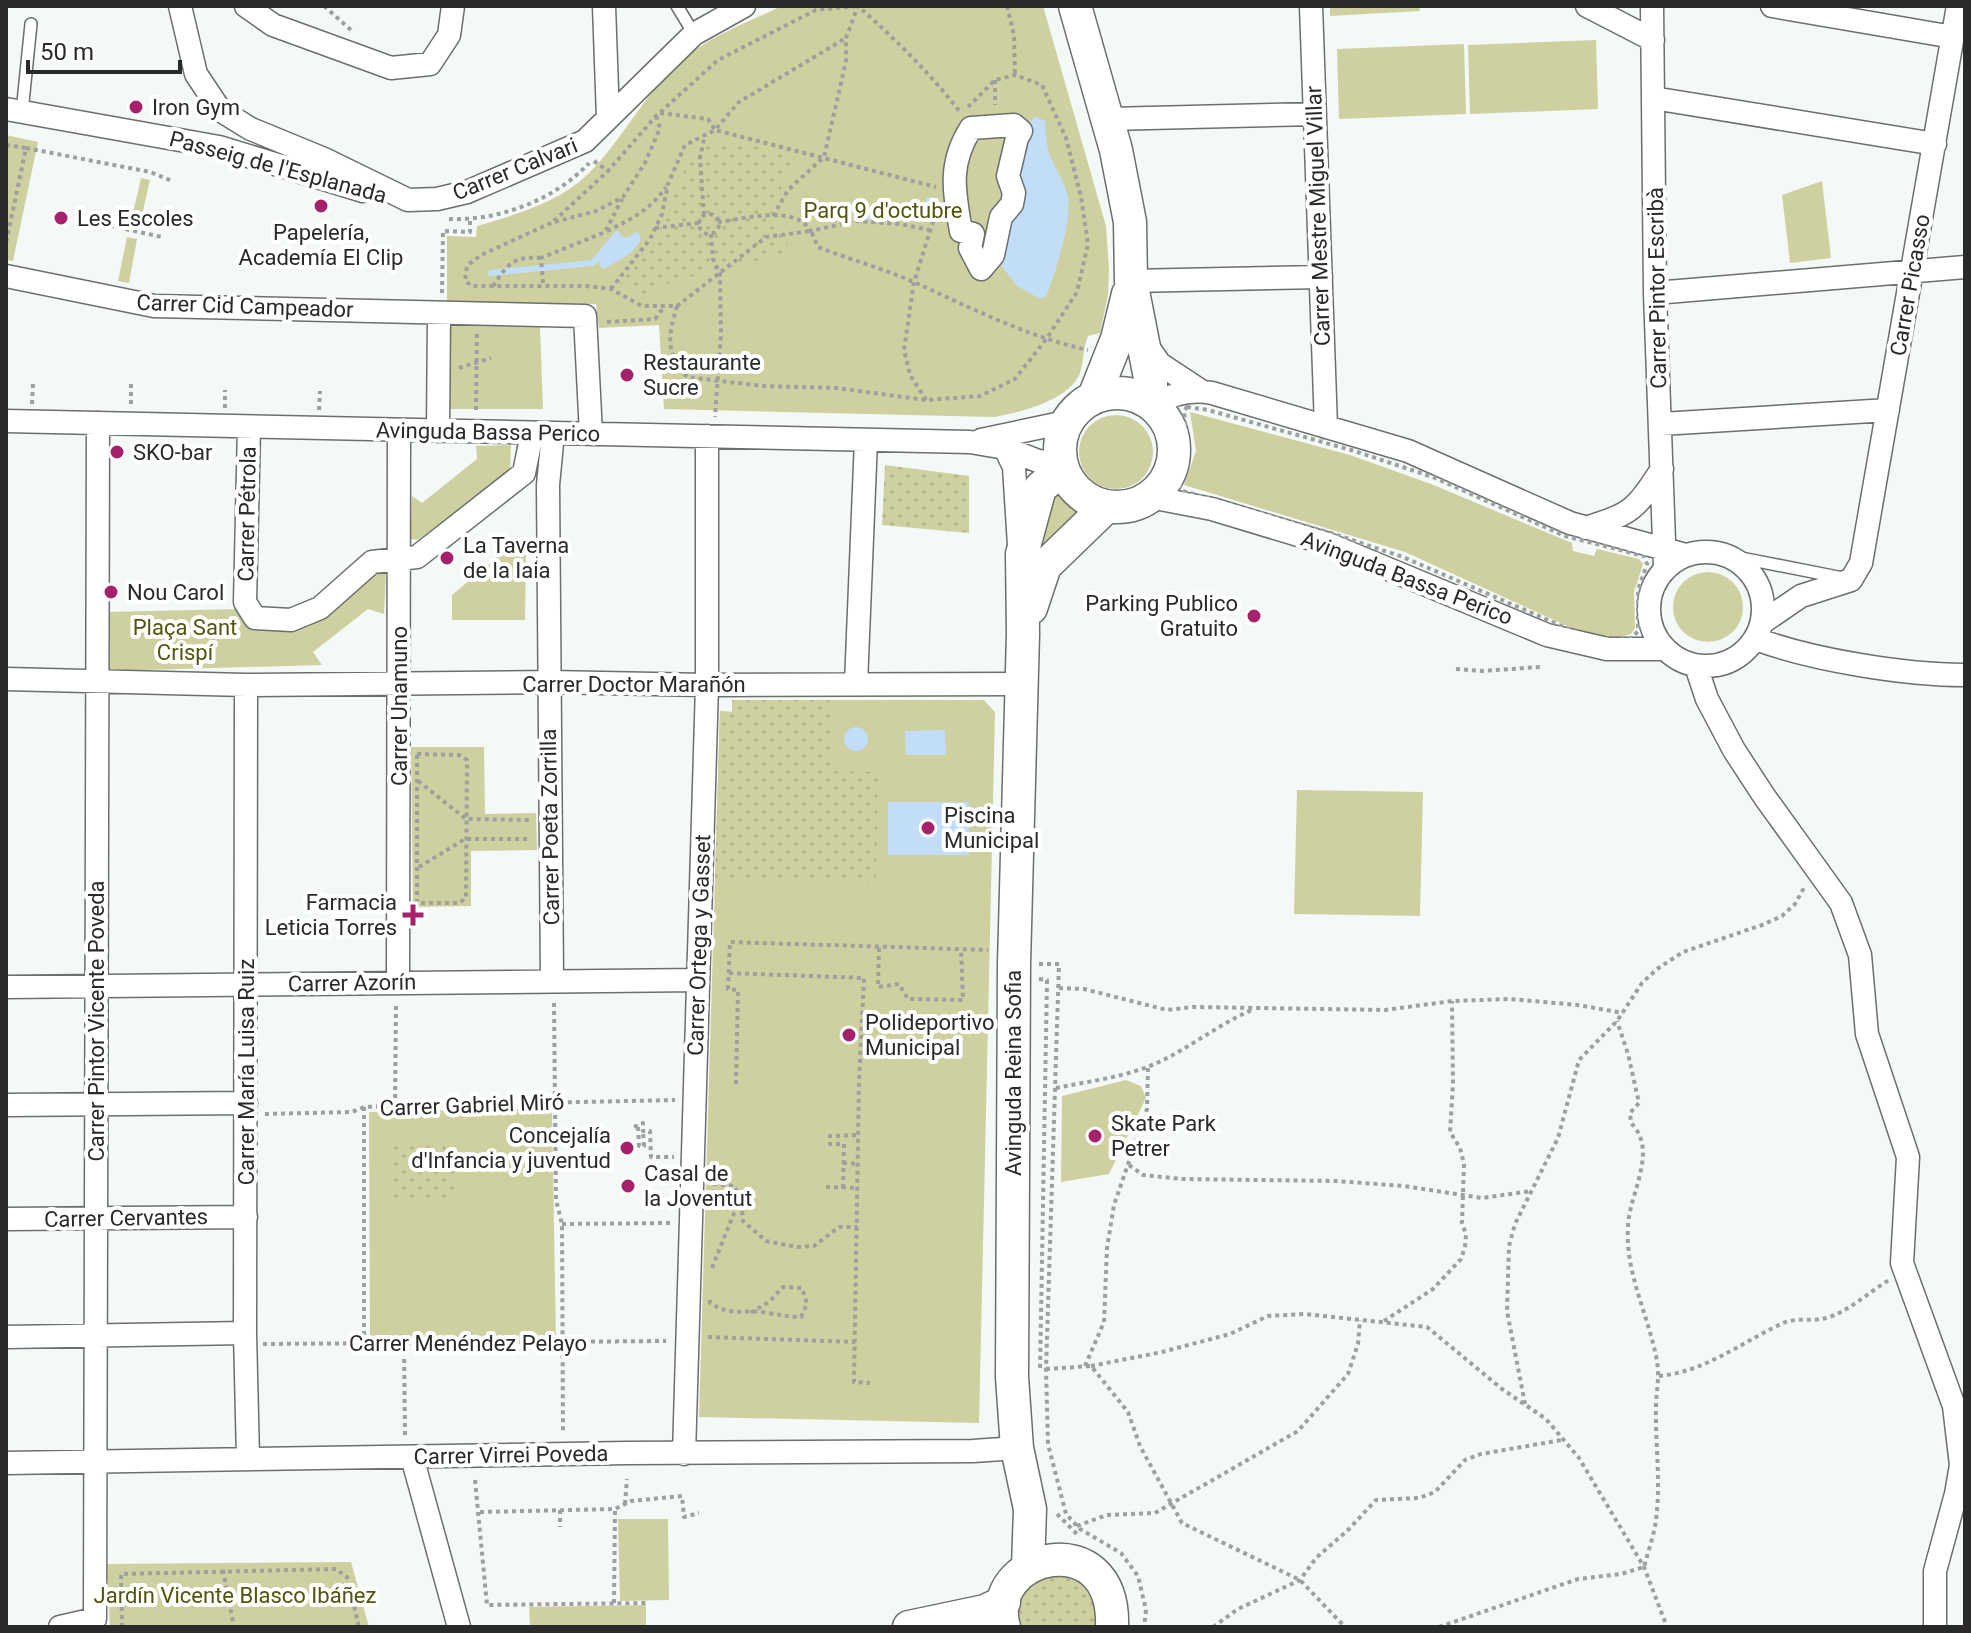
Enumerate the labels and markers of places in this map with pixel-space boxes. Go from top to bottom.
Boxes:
place label: Iron Gym [152,95,240,120]
marker: Iron Gym [127,98,145,116]
marker: Papelería, Academía El Clip [312,197,330,215]
place label: Les Escoles [77,206,194,231]
marker: Les Escoles [52,209,70,227]
place label: Papelería, Academía El Clip [239,220,403,270]
place label: Restaurante Sucre [643,350,761,400]
marker: Restaurante Sucre [618,366,636,384]
place label: SKO-bar [133,440,213,465]
marker: SKO-bar [108,443,126,461]
place label: La Taverna de la Iaia [463,533,569,583]
marker: La Taverna de la Iaia [438,549,456,567]
place label: Nou Carol [127,580,224,605]
marker: Nou Carol [102,583,120,601]
place label: Parking Publico Gratuito [1085,591,1238,641]
marker: Parking Publico Gratuito [1245,607,1263,625]
place label: Piscina Municipal [944,803,1039,853]
marker: Piscina Municipal [919,819,937,837]
place label: Farmacia Leticia Torres [265,890,397,940]
marker: Farmacia Leticia Torres [404,906,422,924]
place label: Polideportivo Municipal [865,1010,995,1060]
marker: Polideportivo Municipal [840,1026,858,1044]
place label: Skate Park Petrer [1111,1111,1217,1161]
place label: Concejalía d'Infancia y juventud [411,1123,611,1173]
marker: Skate Park Petrer [1086,1127,1104,1145]
marker: Concejalía d'Infancia y juventud [618,1139,636,1157]
place label: Casal de la Joventut [644,1161,752,1211]
marker: Casal de la Joventut [619,1177,637,1195]

